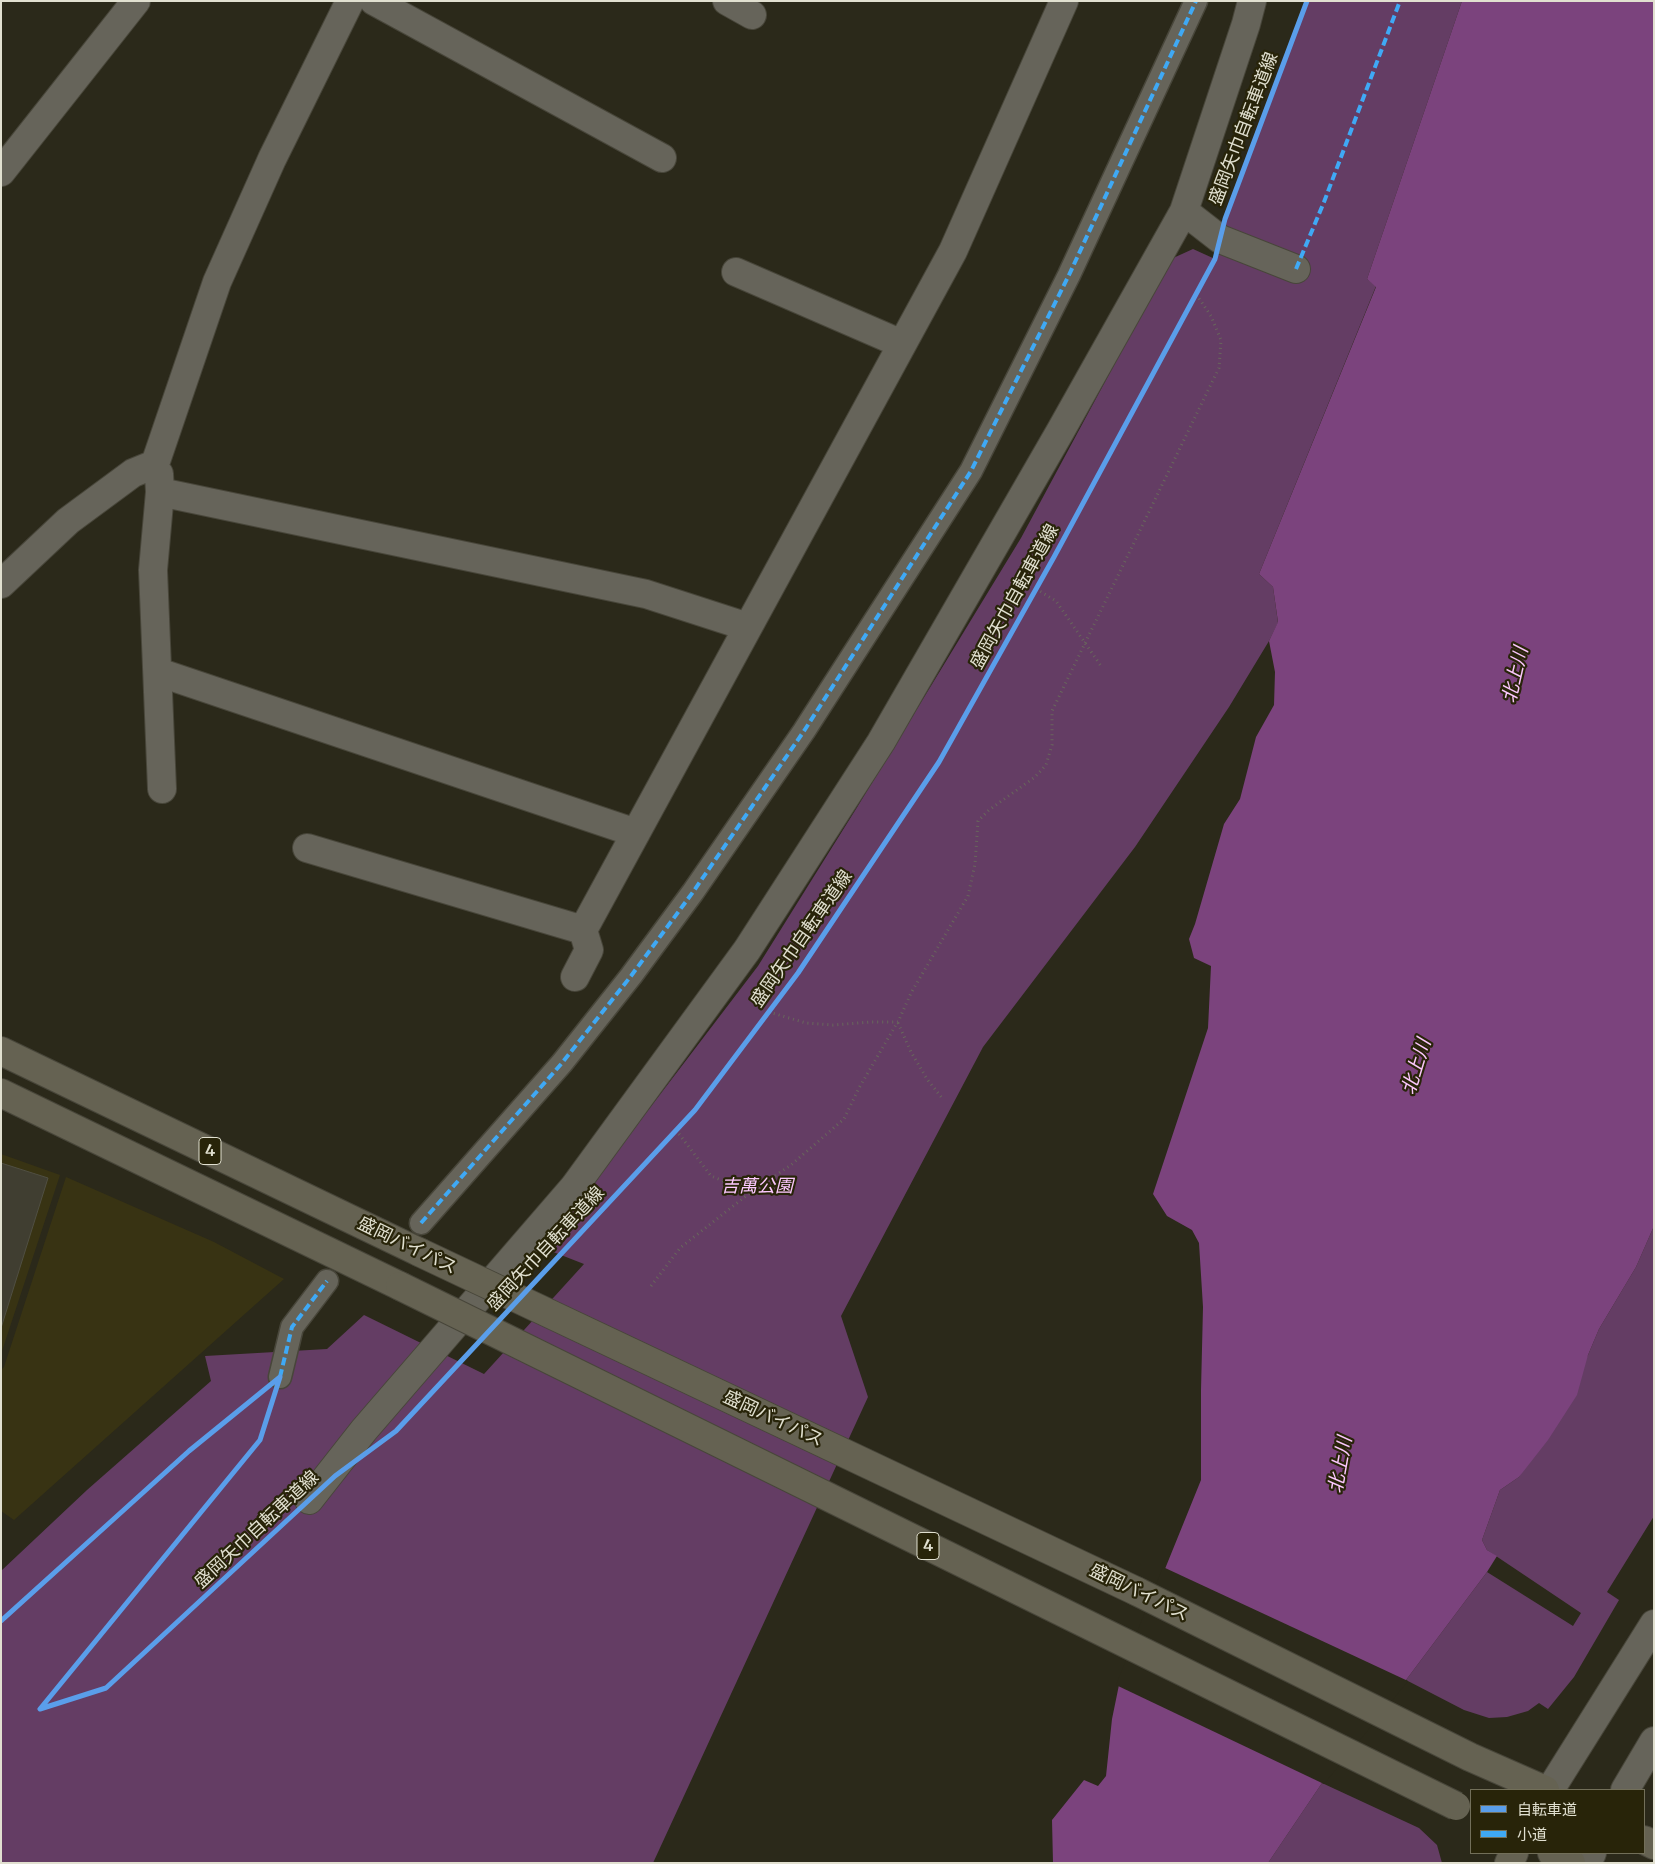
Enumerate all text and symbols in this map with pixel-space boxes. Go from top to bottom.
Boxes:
street label: 盛岡矢巾自転車道線 [1205,50,1283,208]
street label: 盛岡矢巾自転車道線 [966,521,1064,673]
water label: 北上川 [1498,645,1534,705]
street label: 盛岡矢巾自転車道線 [747,866,857,1012]
water label: 北上川 [1398,1036,1436,1098]
road number: 4 [199,1138,221,1164]
park label: 吉萬公園 [721,1176,793,1198]
street label: 盛岡矢巾自転車道線 [483,1182,609,1316]
street label: 盛岡バイパス [354,1213,460,1279]
street label: 盛岡バイパス [719,1386,827,1452]
water label: 北上川 [1325,1435,1357,1495]
street label: 盛岡矢巾自転車道線 [190,1467,324,1593]
road number: 4 [917,1532,939,1560]
street label: 盛岡バイパス [1086,1560,1192,1626]
legend [1470,1789,1645,1854]
text: 自転車道 [1517,1800,1577,1819]
text: 小道 [1517,1825,1547,1844]

